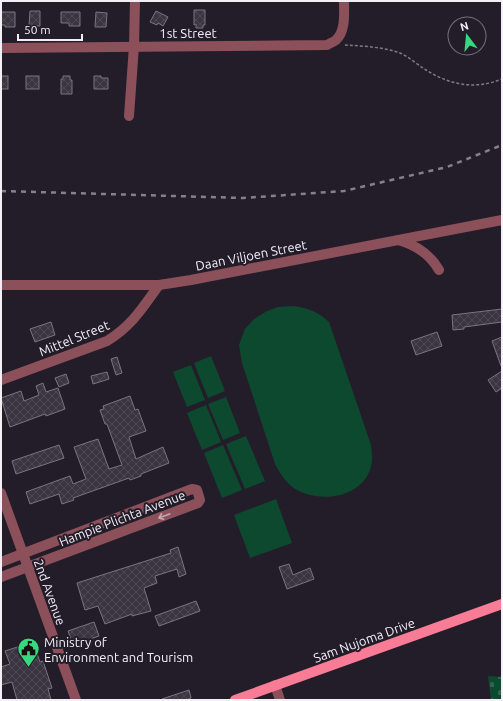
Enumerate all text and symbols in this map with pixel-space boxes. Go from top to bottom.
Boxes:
scale bar [18,16,82,42]
north arrow [447,16,487,56]
text: N [459,19,470,33]
text: 50 m [24,23,51,36]
street label: 1st Street [159,26,217,40]
street label: Daan Viljoen Street [194,237,308,273]
street label: Mittel Street [37,318,111,358]
street label: Hampie Plichta Avenue [57,487,187,549]
one-way arrow [158,512,170,520]
street label: 2nd Avenue [32,557,68,627]
street label: Sam Nujoma Drive [311,615,417,665]
place label: Ministry of Environment and Tourism [44,635,193,664]
public building icon: Ministry of Environment and Tourism [15,636,41,669]

